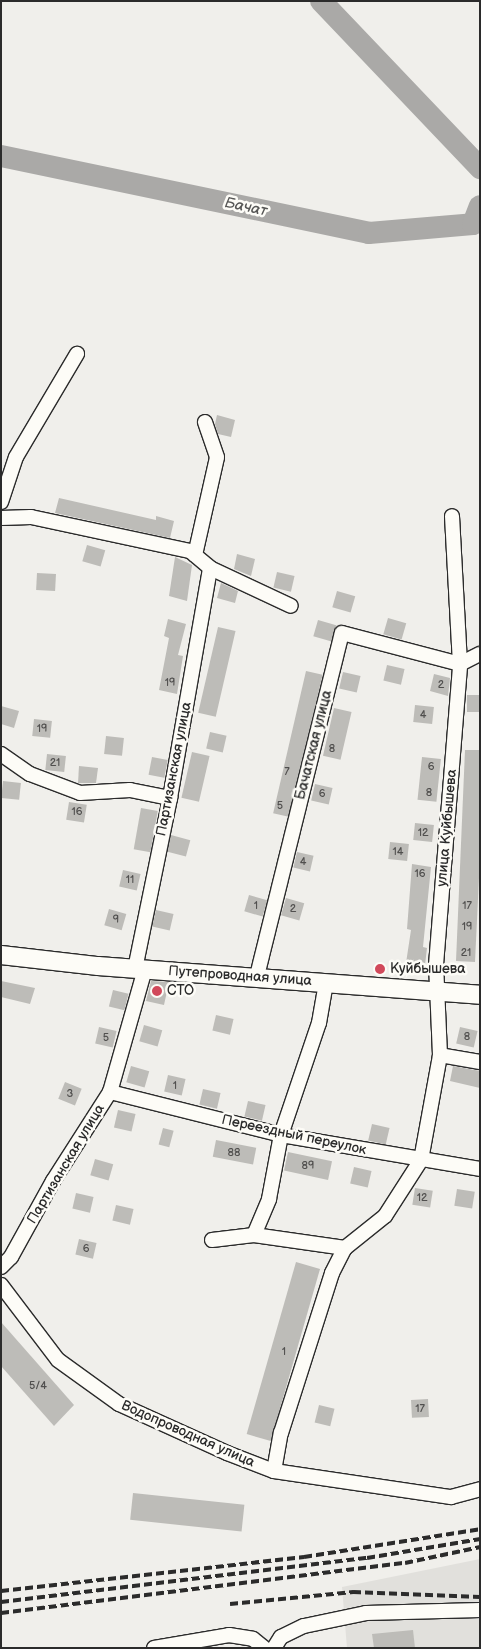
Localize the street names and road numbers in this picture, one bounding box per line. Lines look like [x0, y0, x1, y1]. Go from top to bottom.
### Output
street label: Бачатская улица [292, 688, 336, 802]
street label: Партизанская улица [153, 701, 195, 837]
street label: улица Куйбышева [433, 769, 461, 887]
street label: Путепроводная улица [168, 963, 312, 989]
street label: Партизанская улица [24, 1101, 108, 1227]
street label: Переездный переулок [220, 1111, 368, 1159]
street label: Водопроводная улица [119, 1397, 257, 1471]

